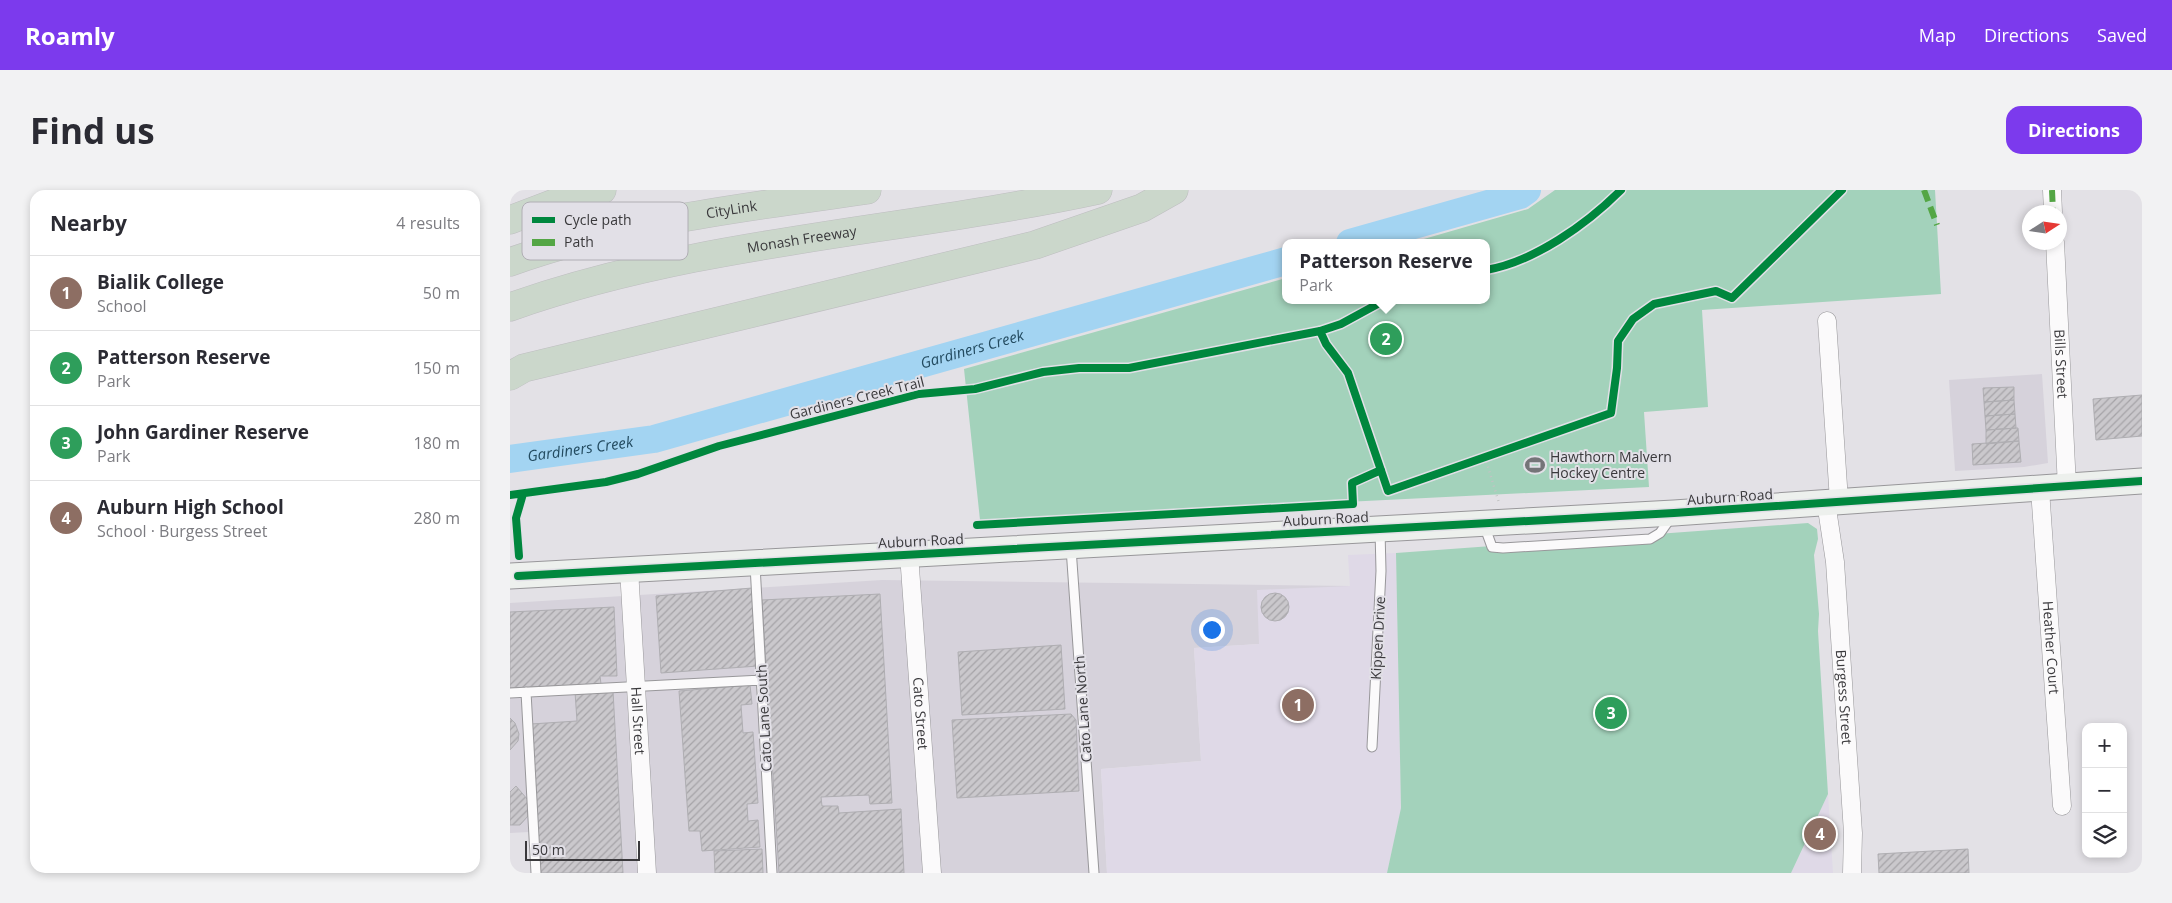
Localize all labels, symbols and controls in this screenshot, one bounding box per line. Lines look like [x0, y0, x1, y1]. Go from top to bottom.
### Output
text: Roamly [25, 19, 115, 52]
text: Map [1919, 23, 1956, 47]
text: Directions [1984, 23, 2069, 47]
text: Saved [2097, 23, 2147, 47]
button: Directions [2006, 106, 2142, 154]
text: Find us [30, 107, 155, 154]
street label: CityLink [705, 196, 759, 222]
legend [522, 202, 688, 260]
north arrow [2022, 205, 2067, 250]
text: Nearby [50, 209, 127, 237]
text: Cycle path [564, 210, 632, 229]
text: 4 results [396, 212, 460, 234]
street label: Monash Freeway [746, 221, 859, 257]
text: Path [564, 232, 594, 251]
popup [1282, 239, 1490, 304]
text: Patterson Reserve [1299, 248, 1473, 274]
text: Bialik College [97, 269, 224, 295]
text: Park [1299, 274, 1333, 296]
text: 1 [61, 282, 71, 304]
text: 50 m [423, 282, 460, 304]
text: School [97, 295, 147, 317]
pin: 2 [1370, 320, 1402, 358]
water label: Gardiners Creek [918, 324, 1027, 372]
street label: Bills Street [2050, 329, 2073, 399]
text: Patterson Reserve [97, 344, 271, 370]
text: 2 [61, 357, 71, 379]
text: 150 m [414, 357, 460, 379]
text: Park [97, 370, 130, 392]
street label: Gardiners Creek Trail [788, 372, 926, 423]
text: John Gardiner Reserve [97, 419, 309, 445]
water label: Gardiners Creek [526, 431, 635, 465]
text: 3 [61, 432, 71, 454]
text: 180 m [414, 432, 460, 454]
text: Park [97, 445, 130, 467]
place label: Hawthorn Malvern Hockey Centre [1550, 447, 1672, 482]
sports icon: Hawthorn Malvern Hockey Centre [1524, 454, 1546, 476]
street label: Auburn Road [1686, 484, 1773, 509]
text: Auburn High School [97, 494, 284, 520]
text: 4 [61, 507, 71, 529]
text: 280 m [414, 507, 460, 529]
street label: Auburn Road [1283, 507, 1369, 530]
text: School · Burgess Street [97, 520, 268, 542]
street label: Auburn Road [878, 529, 964, 552]
street label: Kippen Drive [1366, 596, 1389, 680]
street label: Heather Court [2039, 600, 2064, 695]
your location [1199, 617, 1225, 643]
street label: Burgess Street [1832, 649, 1857, 745]
street label: Cato Lane North [1069, 655, 1096, 763]
street label: Cato Lane South [751, 664, 776, 772]
street label: Cato Street [909, 677, 933, 751]
street label: Hall Street [627, 686, 650, 755]
pin: 1 [1282, 686, 1314, 724]
pin: 3 [1595, 694, 1627, 732]
map controls [2082, 723, 2127, 858]
button: + [2082, 723, 2127, 768]
button: − [2082, 768, 2127, 813]
button: layers [2082, 813, 2127, 858]
pin: 4 [1804, 815, 1836, 853]
scale bar [525, 838, 640, 861]
text: 50 m [532, 840, 565, 859]

